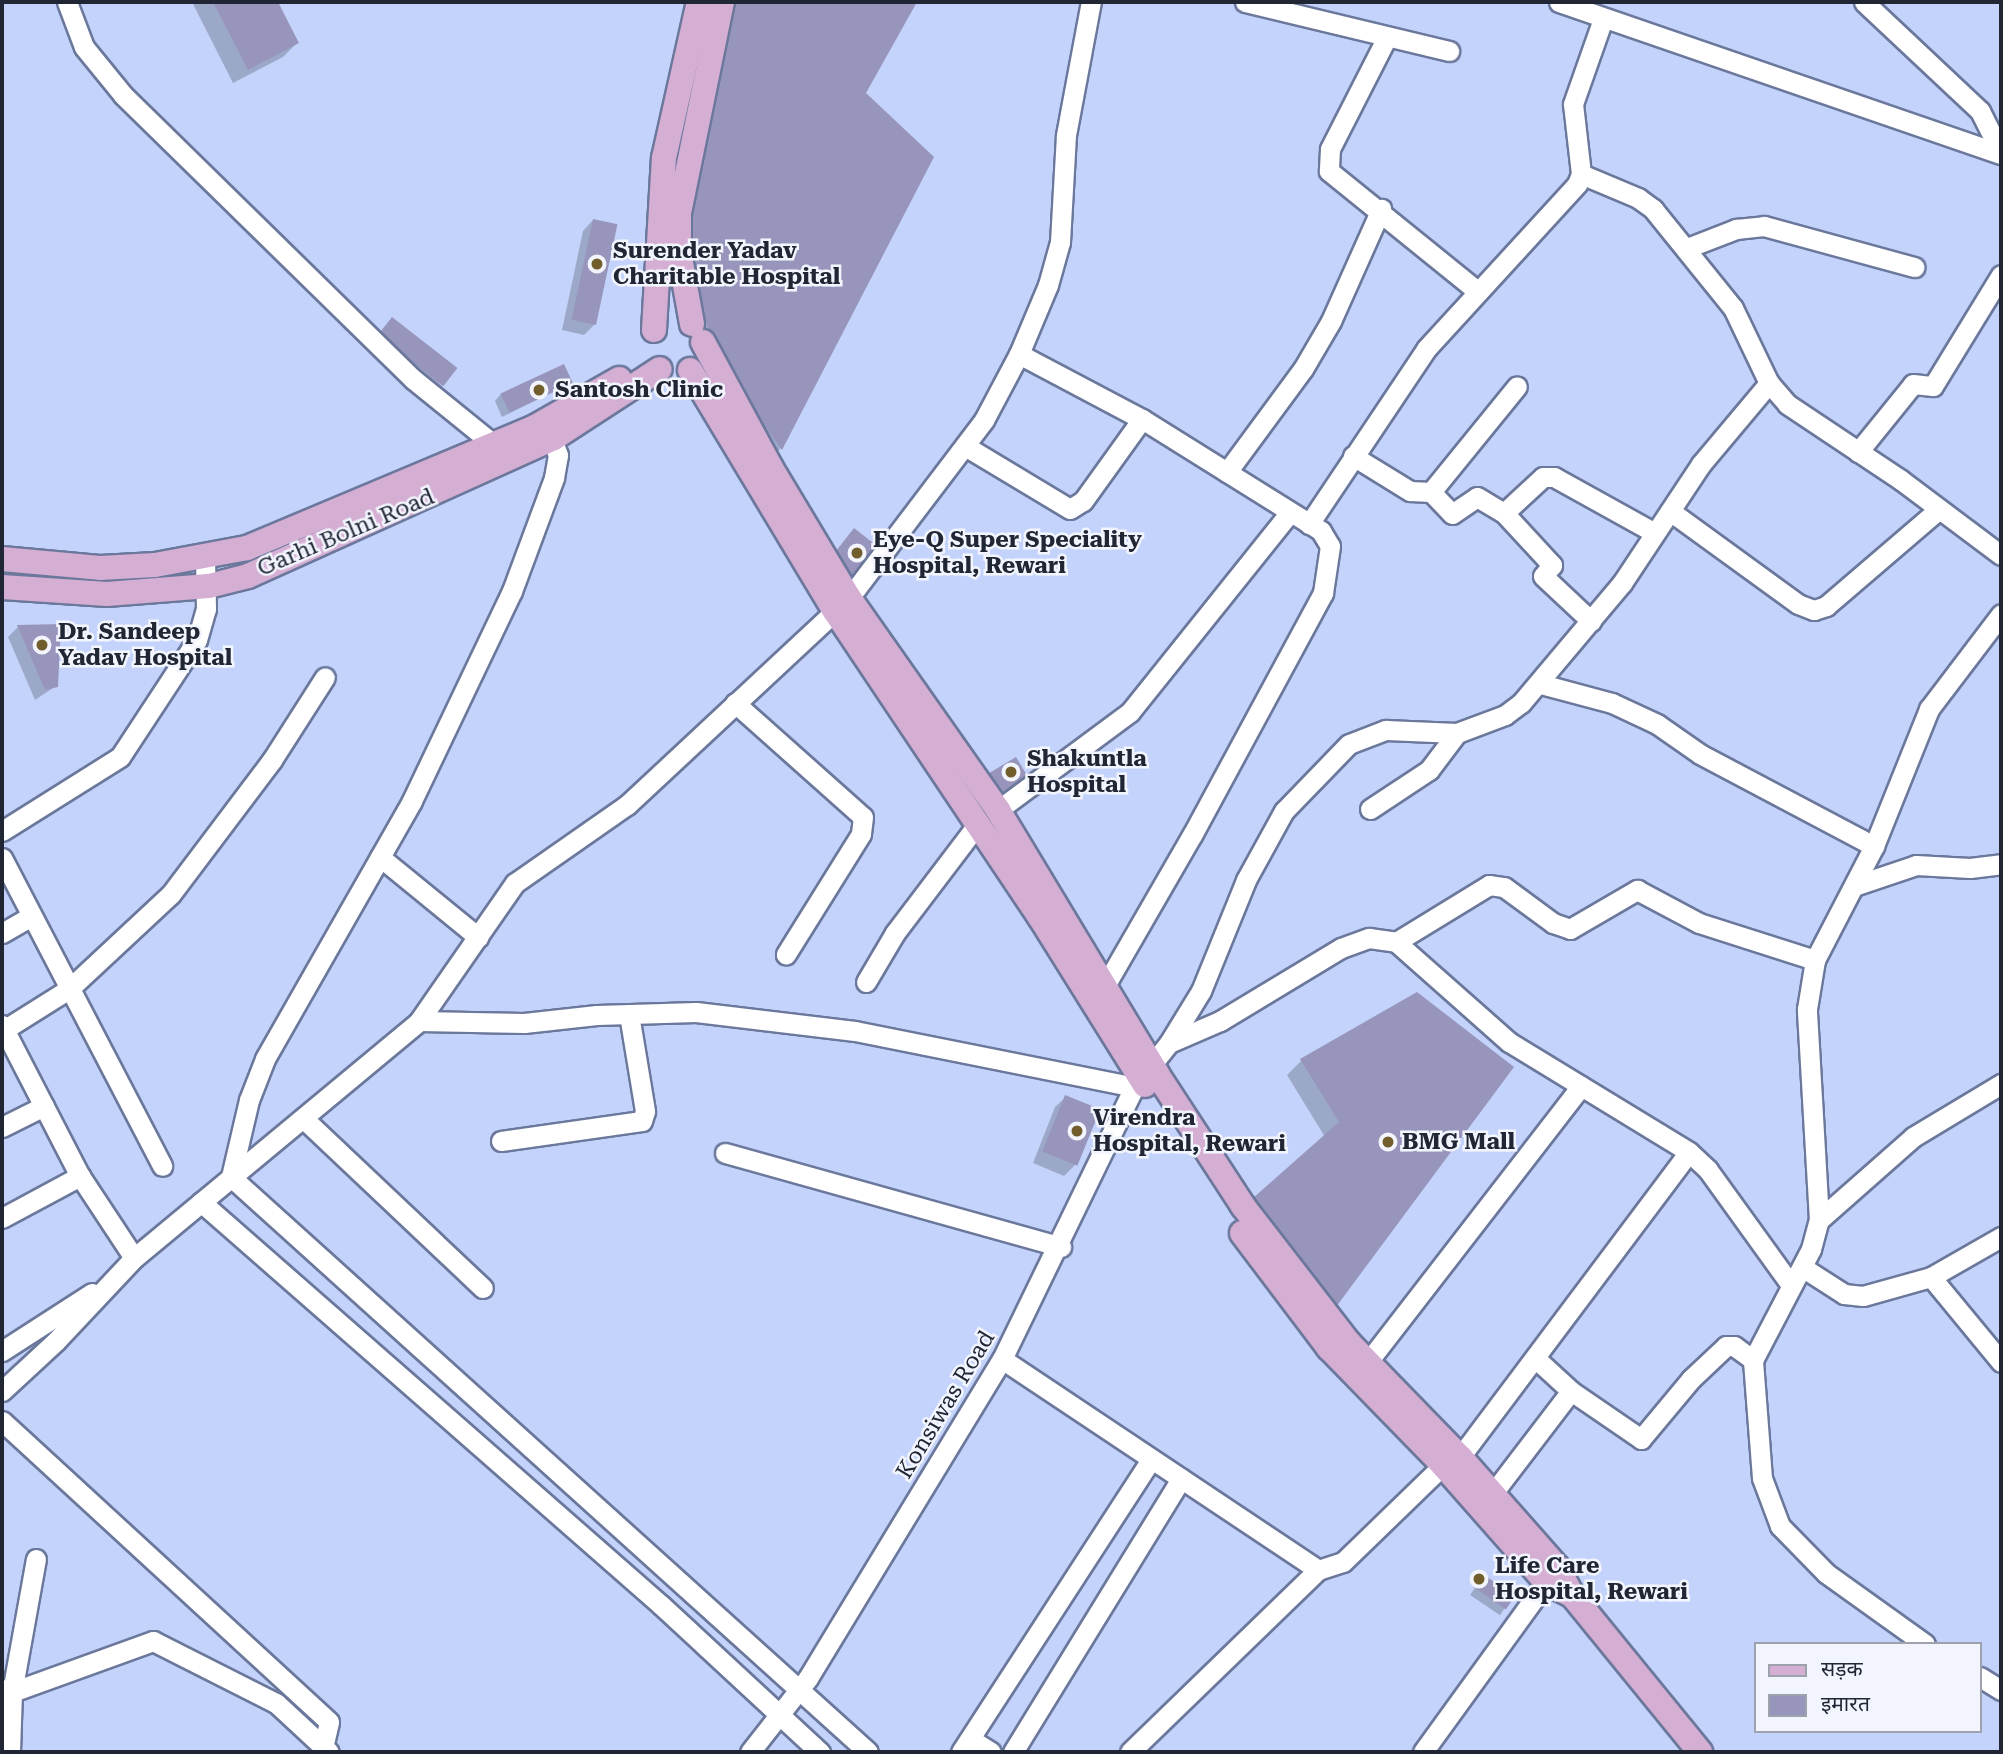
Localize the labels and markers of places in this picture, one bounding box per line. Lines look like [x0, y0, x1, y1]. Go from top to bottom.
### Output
place label: Surender Yadav Charitable Hospital [613, 237, 840, 291]
marker: Surender Yadav Charitable Hospital [587, 254, 607, 274]
place label: Santosh Clinic [555, 376, 723, 404]
marker: Santosh Clinic [529, 380, 549, 400]
place label: Eye-Q Super Speciality Hospital, Rewari [873, 526, 1142, 580]
marker: Eye-Q Super Speciality Hospital, Rewari [847, 543, 867, 563]
place label: Dr. Sandeep Yadav Hospital [58, 618, 232, 672]
marker: Dr. Sandeep Yadav Hospital [32, 635, 52, 655]
place label: Shakuntla Hospital [1027, 745, 1147, 799]
marker: Shakuntla Hospital [1001, 762, 1021, 782]
place label: Virendra Hospital, Rewari [1093, 1104, 1286, 1158]
marker: Virendra Hospital, Rewari [1067, 1121, 1087, 1141]
place label: BMG Mall [1402, 1128, 1515, 1156]
marker: BMG Mall [1380, 1134, 1396, 1150]
place label: Life Care Hospital, Rewari [1495, 1552, 1688, 1606]
marker: Life Care Hospital, Rewari [1469, 1569, 1489, 1589]

